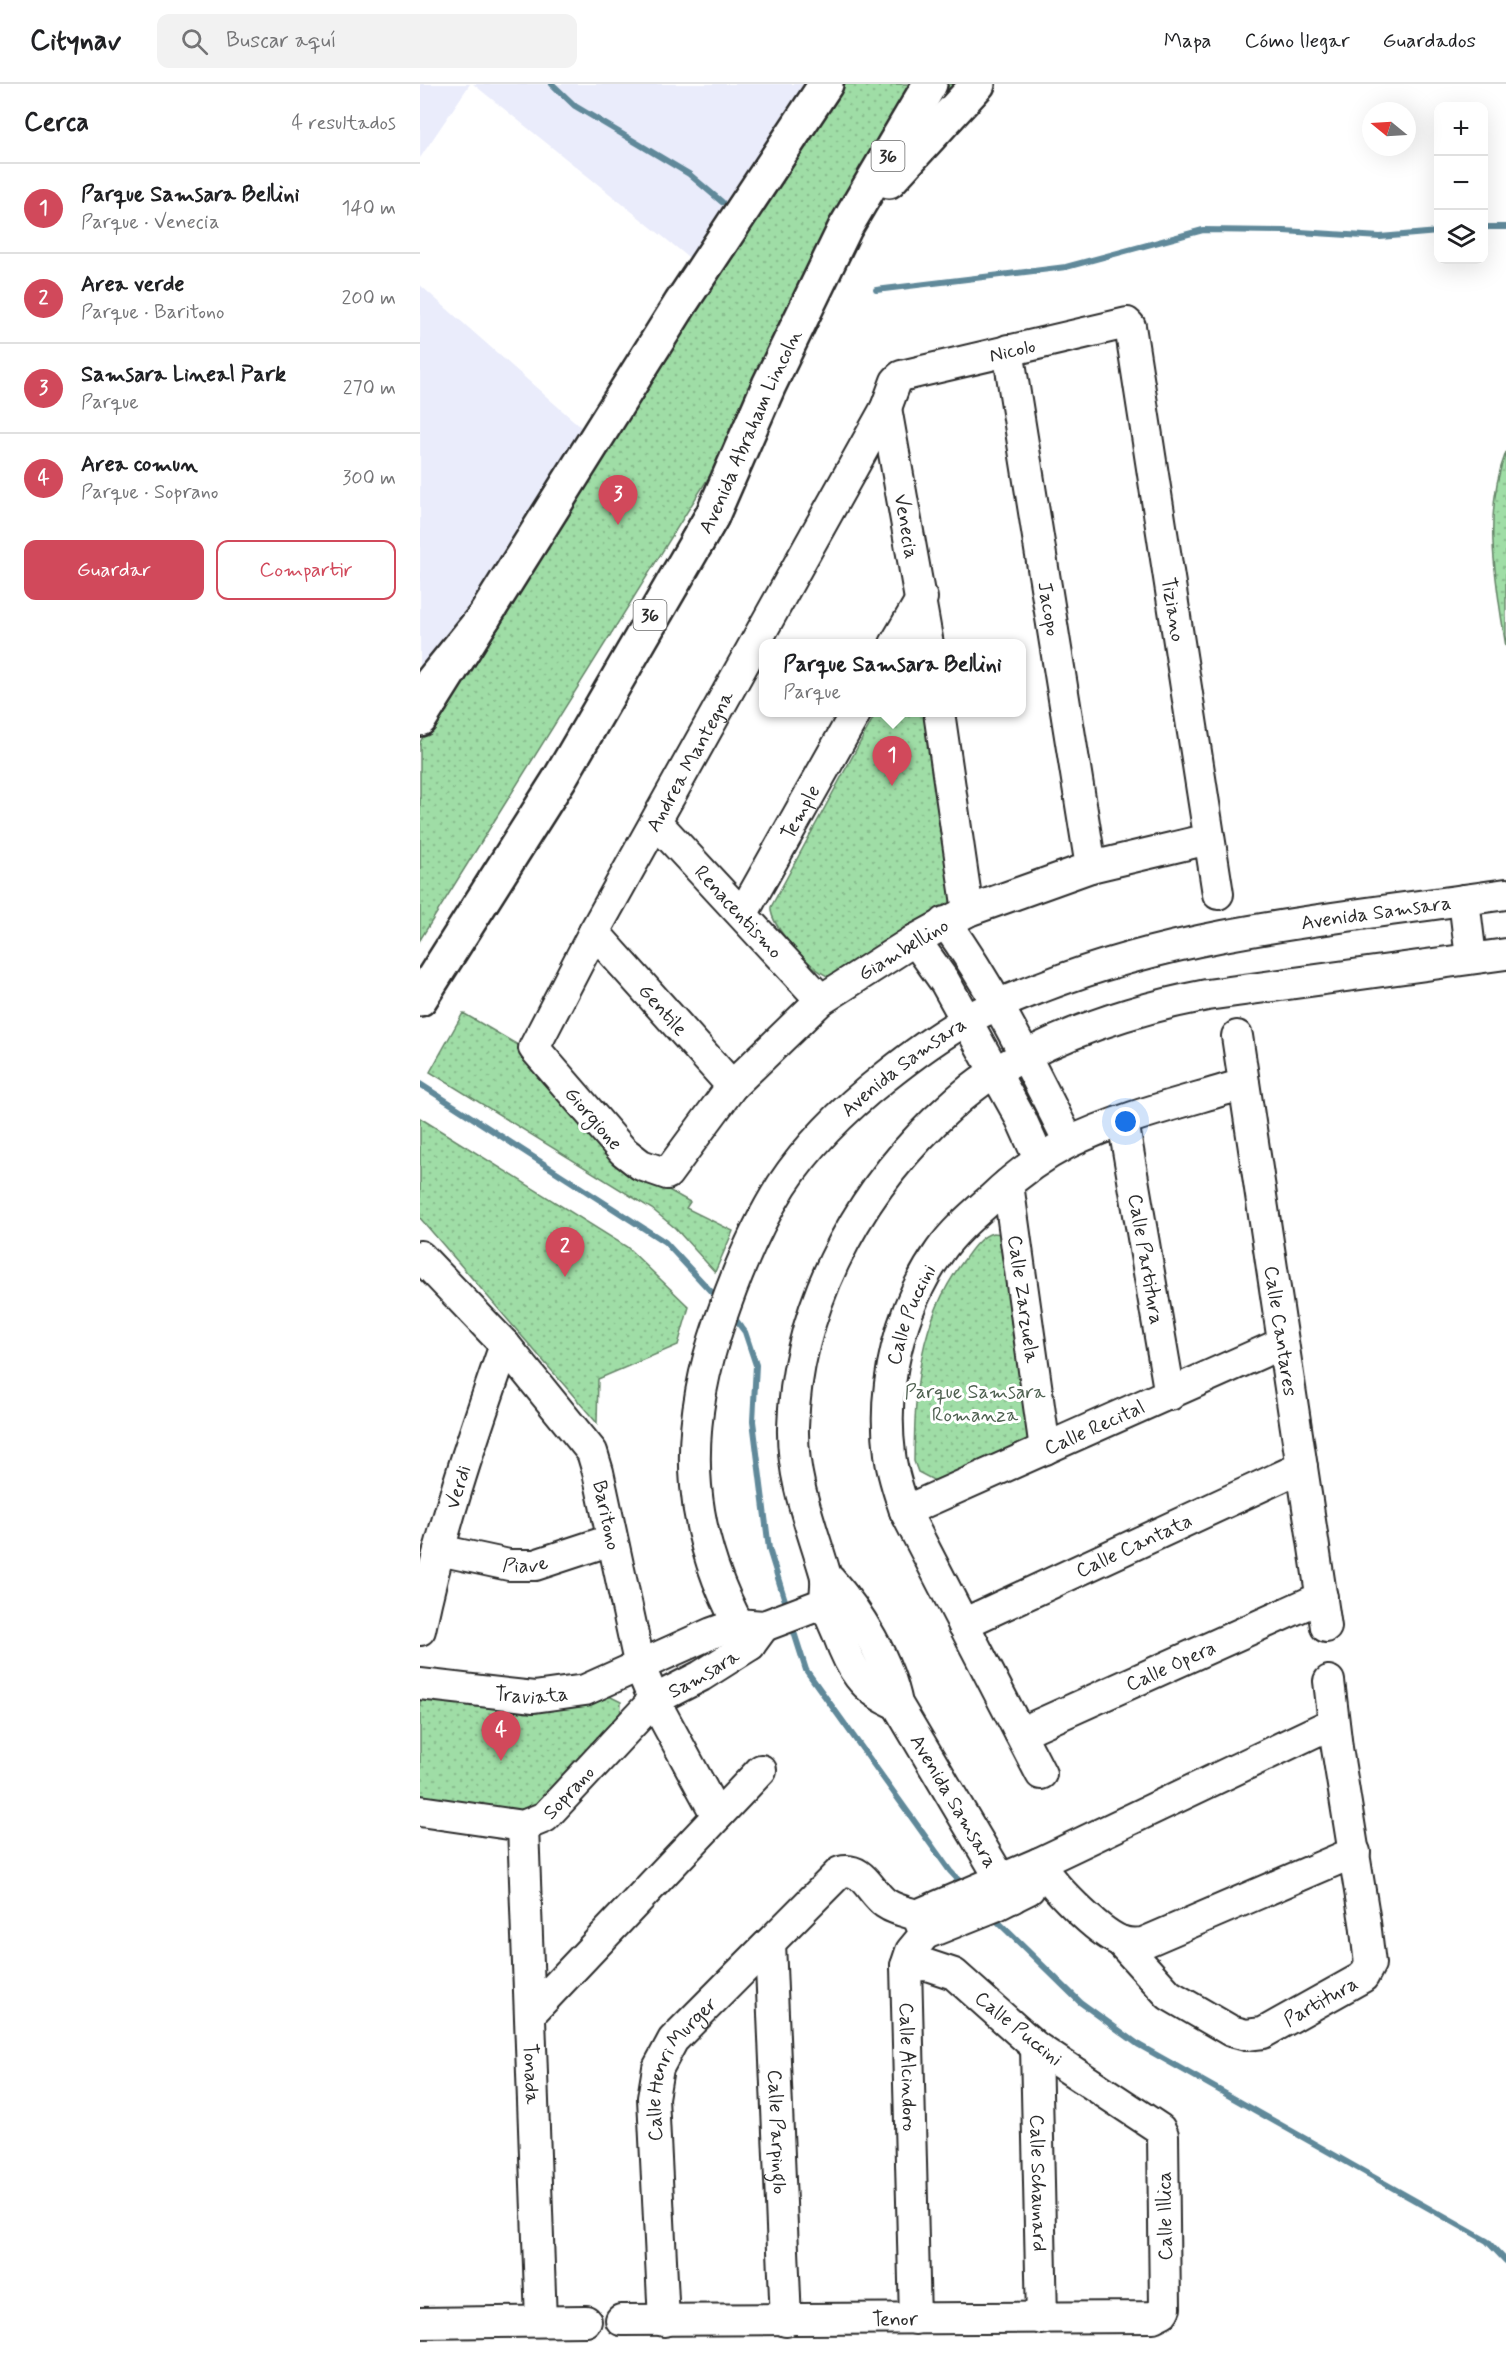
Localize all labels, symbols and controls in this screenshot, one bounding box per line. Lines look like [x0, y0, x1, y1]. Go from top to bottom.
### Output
search box [157, 14, 577, 68]
text: Citynav [30, 23, 121, 60]
icon: search [178, 25, 211, 58]
text: Buscar aquí [226, 27, 337, 55]
text: Mapa [1164, 27, 1212, 55]
text: Cómo llegar [1245, 27, 1350, 55]
text: Guardados [1383, 27, 1476, 55]
north arrow [1362, 102, 1416, 156]
map controls [1434, 102, 1488, 264]
button: + [1434, 102, 1488, 156]
text: Cerca [24, 106, 89, 140]
text: 4 resultados [292, 110, 396, 137]
road number: 36 [872, 141, 904, 171]
button: − [1434, 156, 1488, 210]
text: Parque Samsara Bellini [81, 181, 300, 209]
text: 1 [39, 195, 48, 222]
text: 140 m [342, 195, 396, 222]
text: Parque · Venecia [81, 209, 219, 236]
button: layers [1434, 210, 1488, 264]
text: Area verde [81, 271, 184, 299]
text: 2 [39, 285, 48, 312]
text: 200 m [341, 285, 396, 312]
text: Parque · Baritono [81, 299, 225, 326]
street label: Avenida Abraham Lincoln [693, 325, 809, 539]
street label: Nicolo [987, 333, 1038, 370]
text: Samsara Lineal Park [81, 361, 286, 389]
text: 3 [39, 375, 48, 402]
text: 270 m [343, 375, 396, 402]
text: Parque [81, 389, 139, 416]
text: Area comun [81, 451, 198, 479]
text: 4 [38, 465, 49, 492]
text: 300 m [342, 465, 396, 492]
pin: 3 [598, 476, 638, 525]
text: Parque · Soprano [81, 479, 219, 506]
street label: Venecia [887, 492, 925, 561]
button: Guardar [24, 540, 204, 600]
button: Compartir [216, 540, 396, 600]
street label: Tiziano [1154, 576, 1191, 644]
street label: Jacopo [1030, 580, 1066, 638]
road number: 36 [634, 600, 666, 630]
popup [759, 639, 1026, 717]
text: Parque Samsara Bellini [783, 651, 1002, 679]
text: Parque [783, 679, 841, 706]
street label: Andrea Mantegna [641, 685, 741, 837]
pin: 1 [872, 736, 912, 786]
street label: Temple [775, 780, 827, 845]
street label: Renacentismo [688, 860, 788, 965]
street label: Avenida Samsara [1299, 890, 1453, 937]
street label: Giambellino [853, 913, 954, 988]
street label: Gentile [632, 978, 693, 1043]
street label: Avenida Samsara [836, 1011, 972, 1124]
street label: Giorgione [557, 1081, 628, 1157]
your location [1111, 1107, 1140, 1136]
street label: Calle Partitura [1121, 1192, 1170, 1327]
pin: 2 [546, 1228, 584, 1277]
street label: Calle Zarzuela [1000, 1233, 1045, 1366]
street label: Calle Puccini [881, 1260, 943, 1368]
street label: Calle Cantares [1257, 1264, 1303, 1398]
park label: Parque Samsara Romanza [905, 1379, 1046, 1429]
street label: Calle Recital [1040, 1394, 1149, 1462]
street label: Verdi [440, 1462, 478, 1513]
street label: Baritono [585, 1478, 626, 1553]
street label: Calle Cantata [1072, 1508, 1197, 1585]
street label: Piave [500, 1550, 552, 1581]
street label: Calle Opera [1122, 1635, 1220, 1699]
street label: Samsara [664, 1643, 746, 1706]
street label: Traviata [493, 1680, 570, 1712]
pin: 4 [482, 1712, 520, 1761]
street label: Avenida Samsara [903, 1730, 1003, 1874]
street label: Soprano [537, 1760, 601, 1826]
street label: Partitura [1279, 1971, 1363, 2034]
street label: Calle Puccini [968, 1985, 1068, 2073]
street label: Calle Henri Murger [641, 1991, 724, 2142]
street label: Calle Alcindoro [892, 2002, 922, 2132]
street label: Tonada [516, 2043, 545, 2106]
street label: Calle Parpinglo [760, 2069, 793, 2195]
street label: Calle Schaunard [1022, 2114, 1053, 2252]
street label: Calle Illica [1151, 2171, 1180, 2261]
street label: Tenor [872, 2306, 919, 2334]

